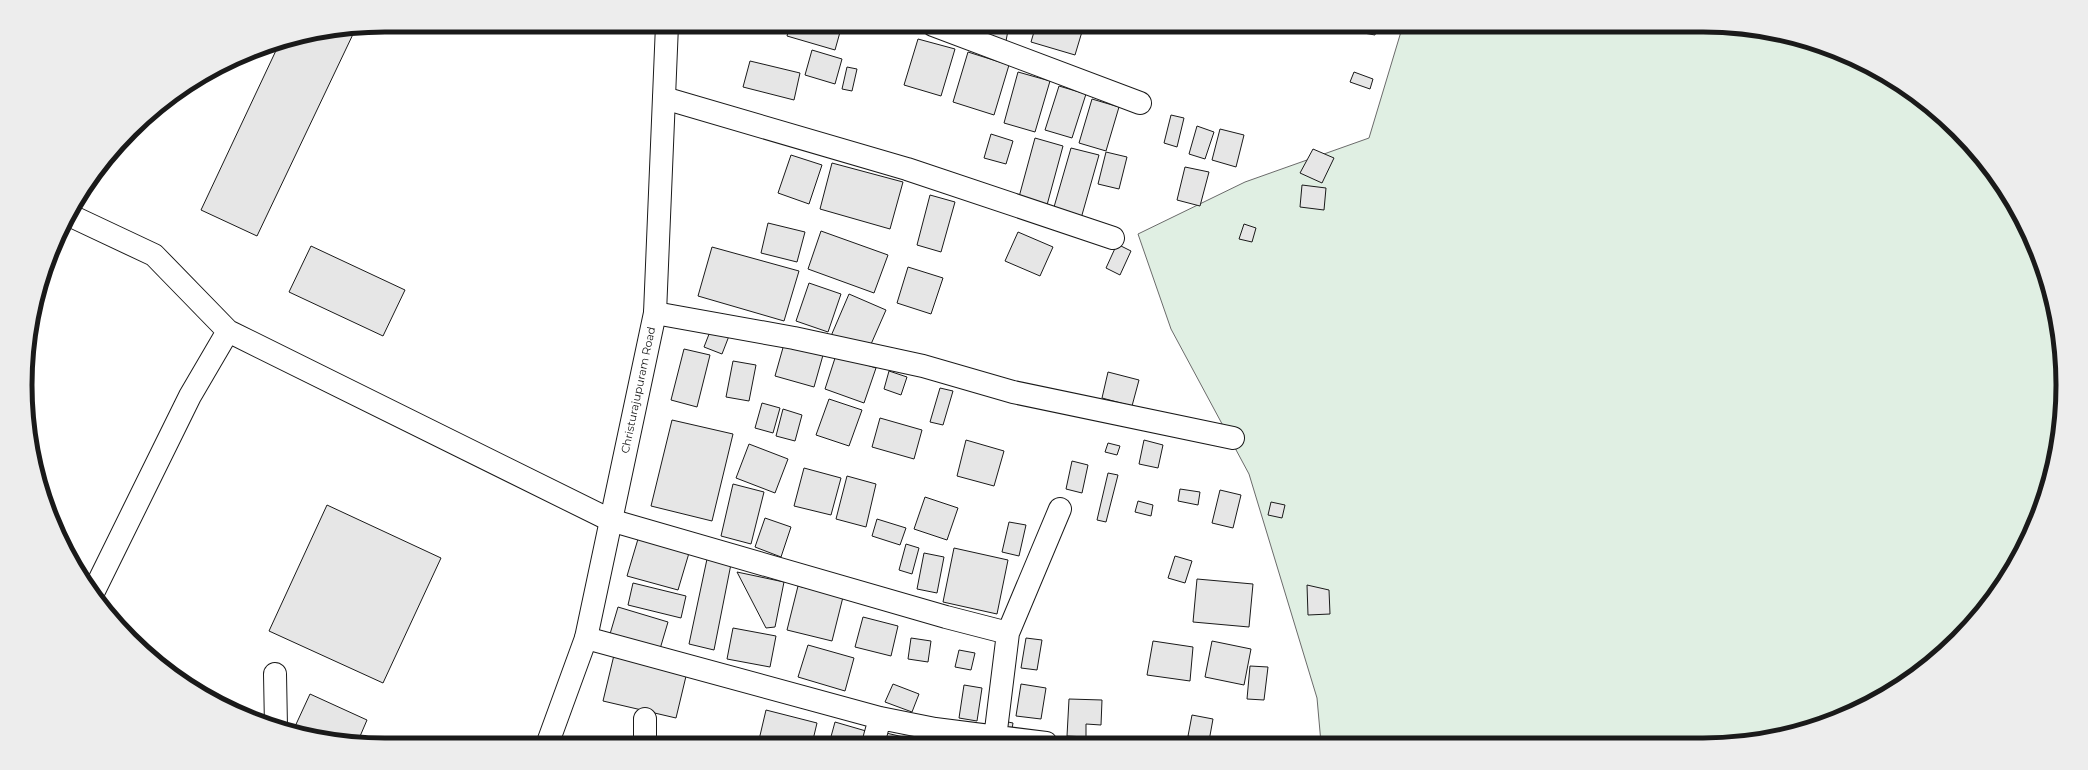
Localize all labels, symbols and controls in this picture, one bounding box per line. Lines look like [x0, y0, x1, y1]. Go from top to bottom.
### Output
street label: Christurajupuram Road [618, 325, 658, 455]

